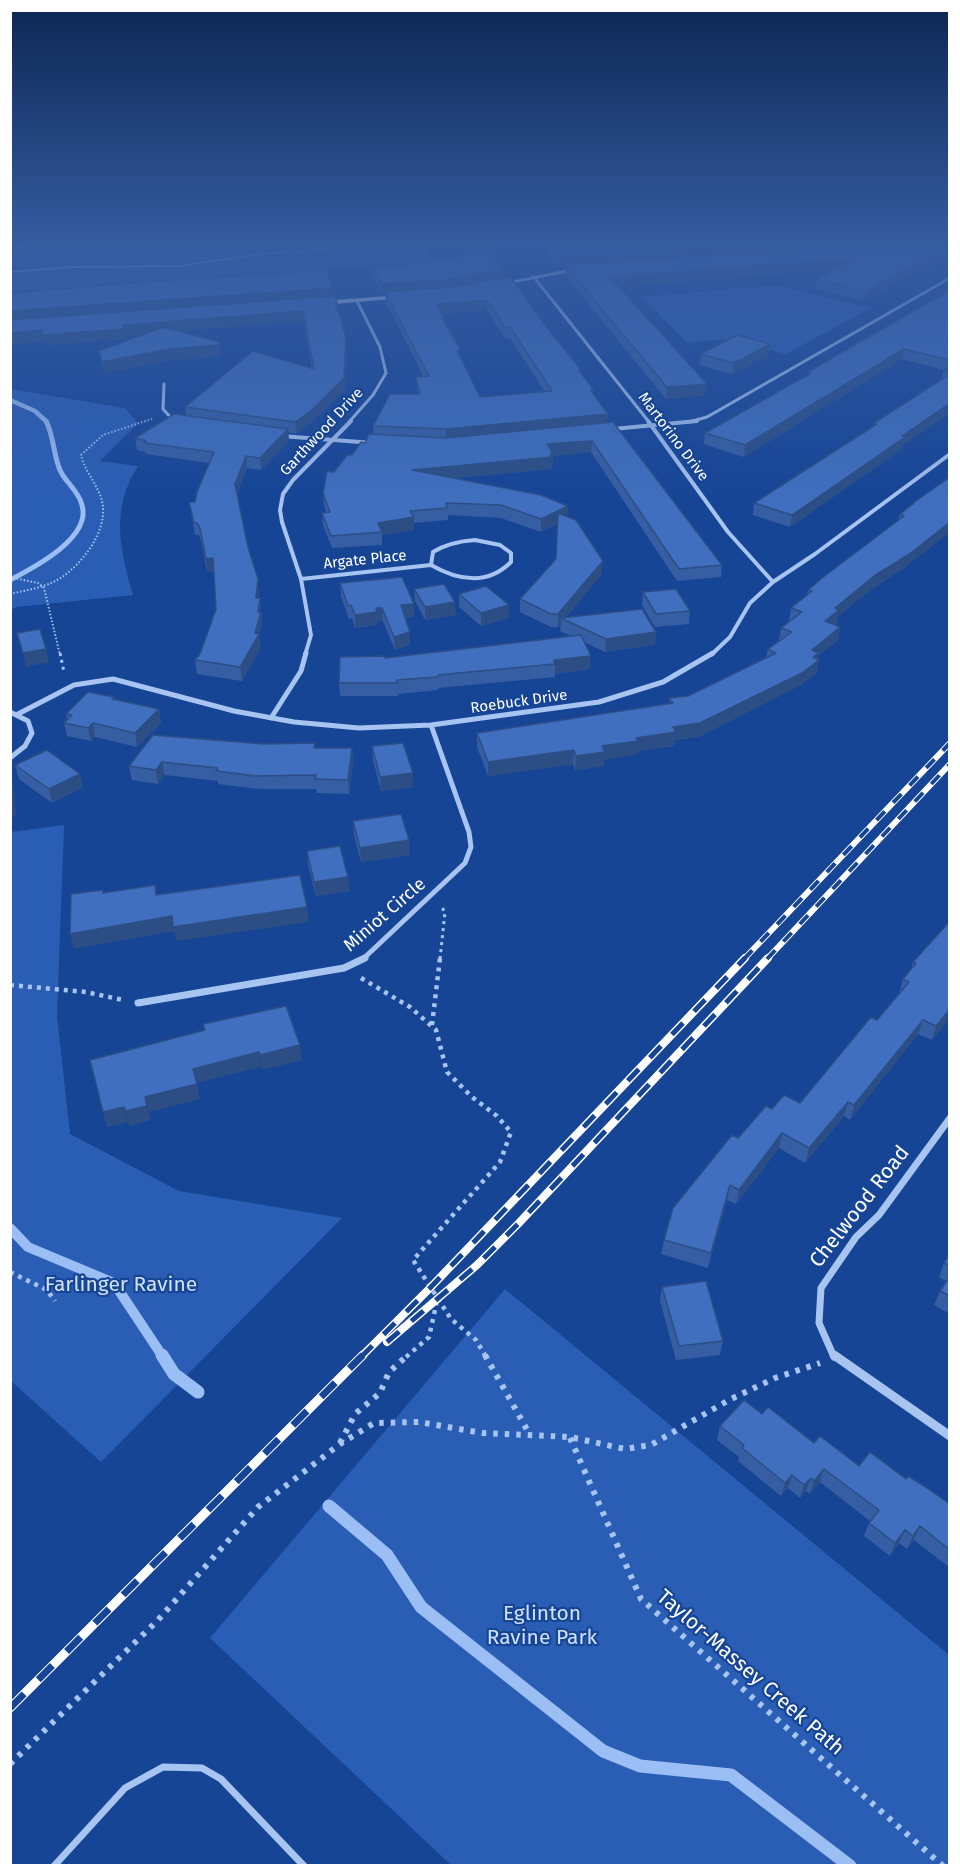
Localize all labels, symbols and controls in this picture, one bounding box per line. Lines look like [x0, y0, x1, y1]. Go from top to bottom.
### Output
street label: Garthwood Drive [277, 384, 367, 480]
street label: Martorino Drive [634, 389, 712, 485]
street label: Argate Place [323, 547, 407, 573]
street label: Roebuck Drive [470, 686, 568, 718]
street label: Miniot Circle [340, 874, 430, 956]
street label: Chelwood Road [805, 1141, 915, 1273]
park label: Farlinger Ravine [45, 1272, 197, 1298]
street label: Taylor-Massey Creek Path [651, 1585, 849, 1761]
park label: Eglinton Ravine Park [487, 1601, 597, 1651]

